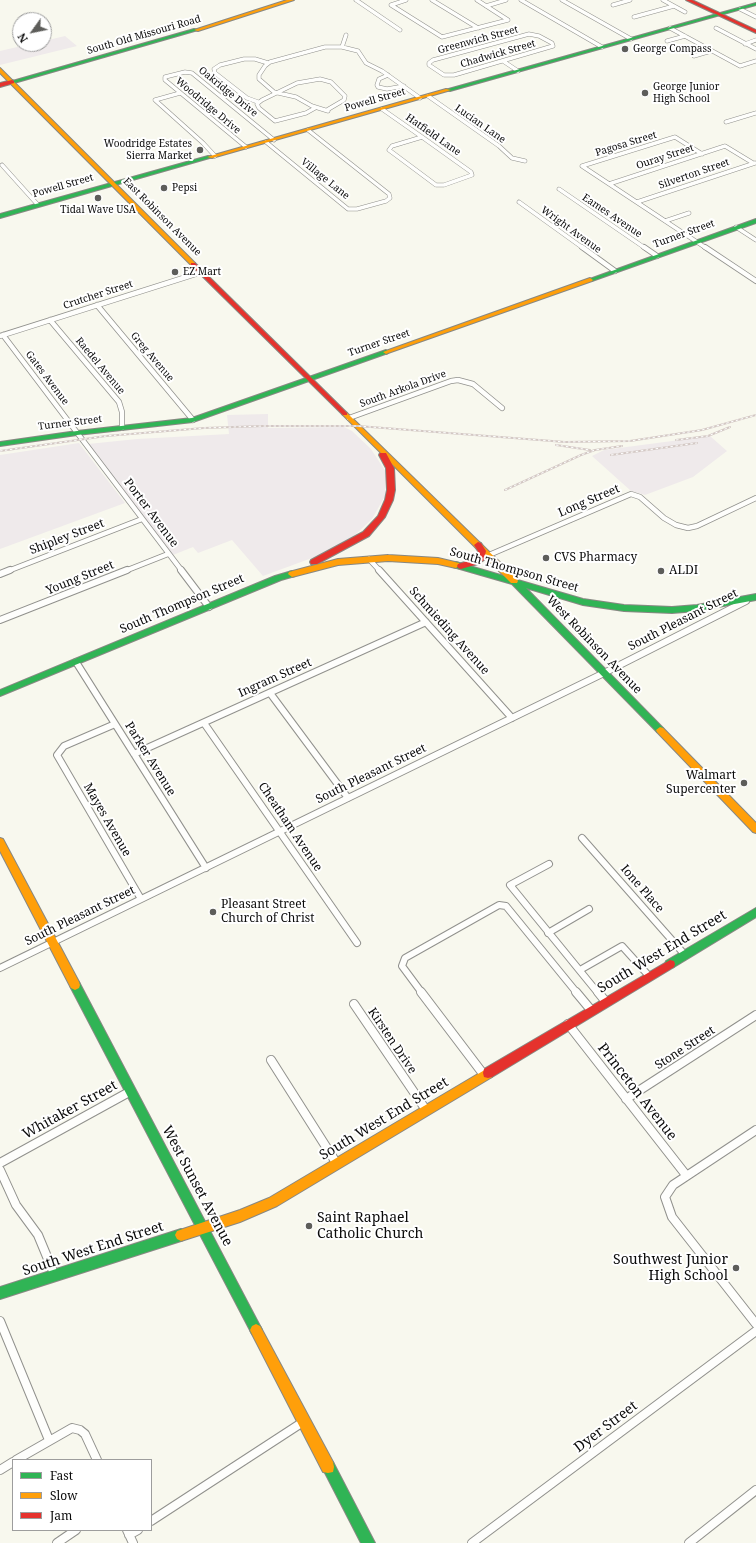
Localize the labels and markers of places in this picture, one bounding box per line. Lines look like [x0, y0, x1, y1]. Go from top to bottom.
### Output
place label: George Compass [633, 43, 711, 55]
marker: George Compass [620, 44, 630, 54]
place label: George Junior High School [653, 81, 719, 104]
marker: George Junior High School [640, 88, 650, 98]
place label: Woodridge Estates Sierra Market [104, 138, 192, 162]
marker: Woodridge Estates Sierra Market [195, 145, 205, 155]
place label: Pepsi [172, 182, 197, 194]
marker: Pepsi [159, 183, 169, 193]
marker: Tidal Wave USA [93, 193, 103, 203]
place label: Tidal Wave USA [60, 204, 136, 216]
place label: EZ Mart [183, 266, 221, 278]
marker: EZ Mart [170, 267, 180, 277]
place label: CVS Pharmacy [554, 551, 637, 565]
marker: CVS Pharmacy [541, 553, 551, 563]
place label: ALDI [669, 564, 698, 578]
marker: ALDI [656, 566, 666, 576]
place label: Walmart Supercenter [666, 769, 736, 797]
marker: Walmart Supercenter [739, 778, 749, 788]
place label: Pleasant Street Church of Christ [221, 898, 314, 926]
marker: Pleasant Street Church of Christ [208, 907, 218, 917]
place label: Saint Raphael Catholic Church [317, 1210, 423, 1242]
marker: Saint Raphael Catholic Church [304, 1221, 314, 1231]
place label: Southwest Junior High School [613, 1252, 728, 1284]
marker: Southwest Junior High School [731, 1263, 741, 1273]

